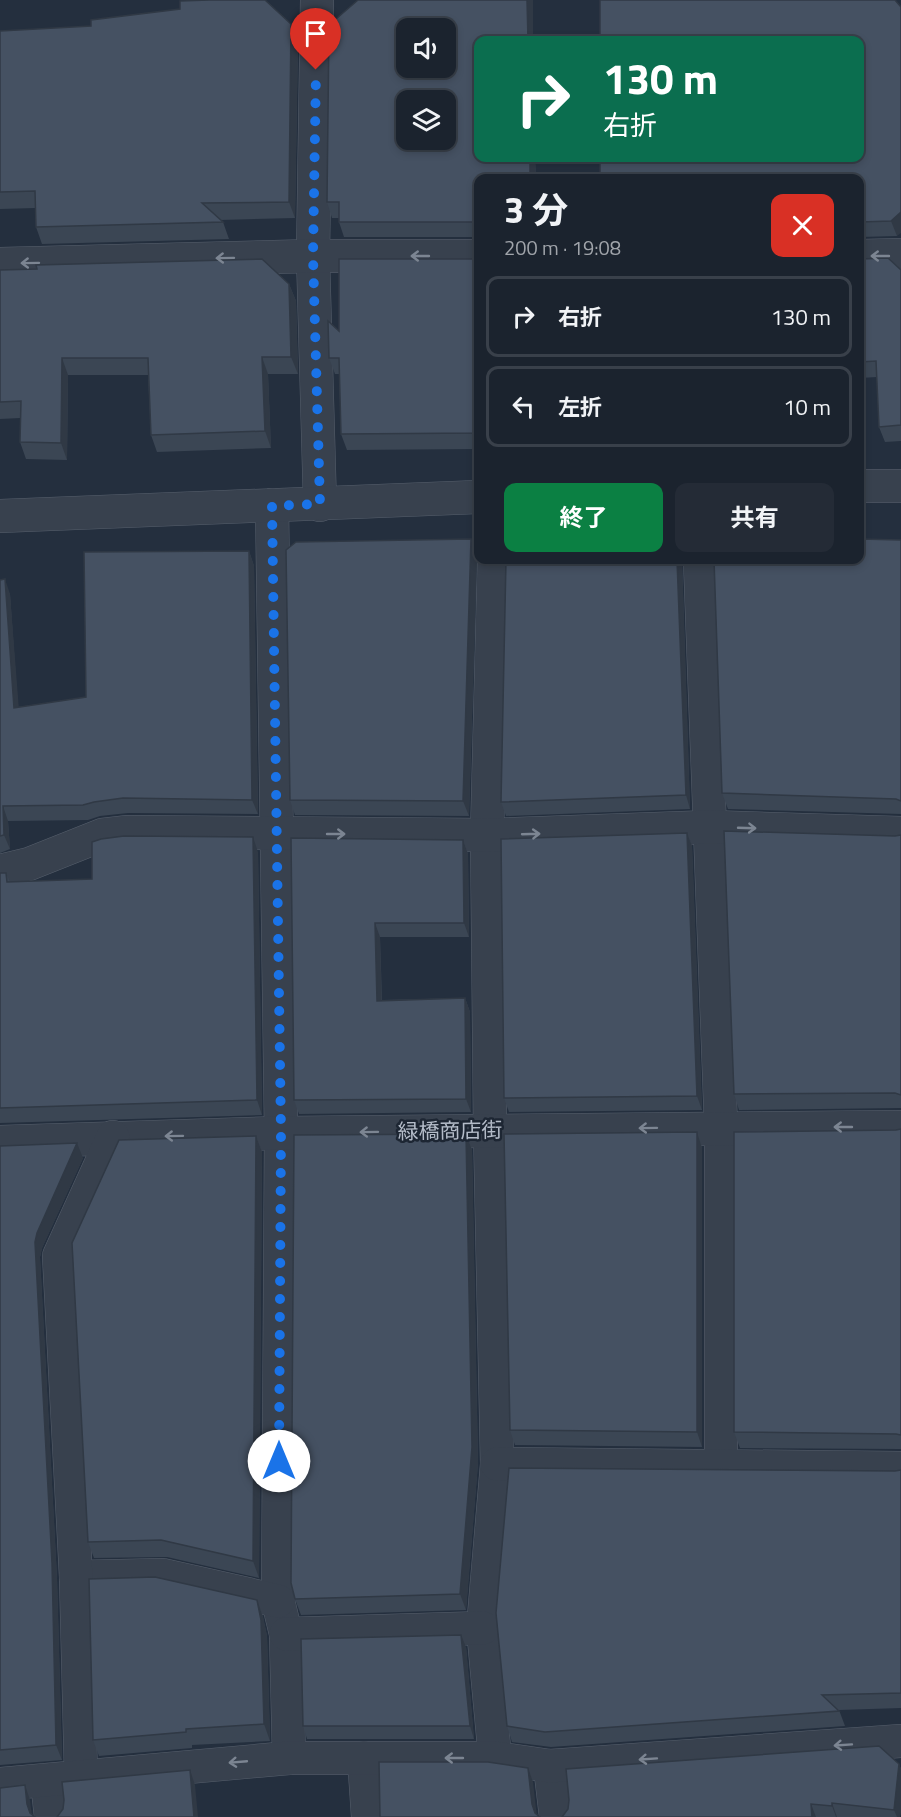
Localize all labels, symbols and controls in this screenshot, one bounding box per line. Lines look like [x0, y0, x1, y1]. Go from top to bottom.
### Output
pin [290, 8, 341, 70]
icon: arrive [299, 17, 332, 50]
map controls [396, 18, 456, 150]
button: sound [396, 18, 456, 78]
text: 130 m [603, 46, 718, 110]
icon: right [504, 60, 582, 138]
button: layers [396, 90, 456, 150]
text: 右折 [603, 104, 657, 145]
text: 3 分 [504, 182, 568, 237]
button: close [771, 194, 834, 257]
text: 200 m · 19:08 [504, 232, 621, 263]
one-way arrow [411, 250, 431, 262]
one-way arrow [871, 250, 891, 261]
one-way arrow [216, 253, 236, 264]
one-way arrow [21, 257, 41, 269]
icon: right [507, 300, 540, 333]
text: 右折 [558, 300, 602, 334]
text: 130 m [771, 300, 831, 334]
icon: left [507, 390, 540, 423]
text: 左折 [558, 390, 602, 424]
text: 10 m [783, 390, 831, 424]
button: 終了 [504, 483, 663, 552]
button: 共有 [675, 483, 834, 552]
one-way arrow [736, 823, 756, 834]
one-way arrow [325, 828, 345, 840]
one-way arrow [520, 828, 540, 839]
street label: 緑橋商店街 [397, 1113, 503, 1147]
one-way arrow [833, 1121, 853, 1133]
one-way arrow [638, 1122, 658, 1134]
one-way arrow [359, 1126, 379, 1138]
one-way arrow [164, 1130, 184, 1141]
position arrow [247, 1429, 311, 1493]
one-way arrow [833, 1740, 853, 1751]
one-way arrow [444, 1752, 464, 1764]
one-way arrow [639, 1754, 659, 1765]
one-way arrow [229, 1757, 249, 1768]

